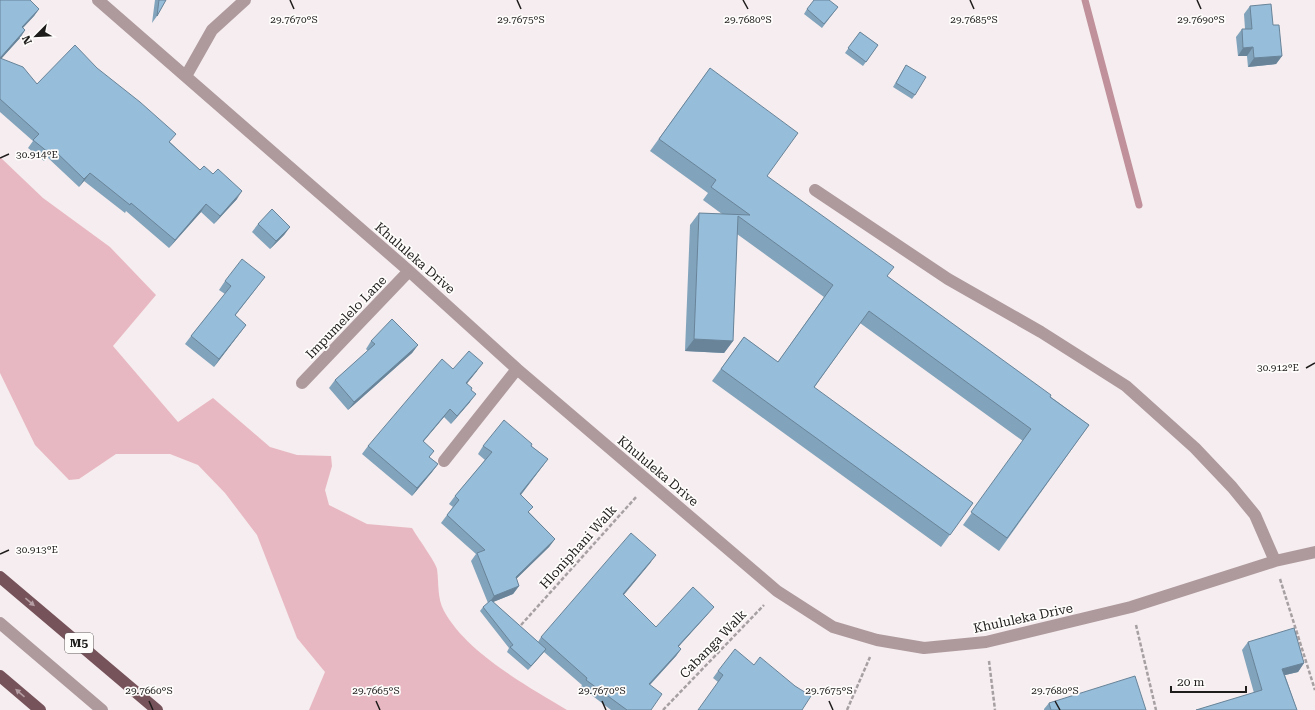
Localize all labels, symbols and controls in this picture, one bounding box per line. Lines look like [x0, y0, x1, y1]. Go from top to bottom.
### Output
text: 29.7670°S [270, 14, 318, 25]
text: 29.7675°S [497, 14, 545, 25]
text: 29.7680°S [724, 14, 772, 25]
text: 29.7685°S [950, 14, 998, 25]
text: 29.7690°S [1177, 14, 1225, 25]
north arrow [16, 16, 56, 56]
text: N [19, 33, 35, 46]
text: 30.914°E [16, 149, 58, 160]
street label: Khululeka Drive [372, 219, 458, 297]
street label: Impumelelo Lane [303, 272, 389, 362]
text: 30.912°E [1257, 362, 1299, 373]
street label: Khululeka Drive [614, 433, 702, 509]
street label: Hloniphani Walk [537, 502, 619, 592]
text: 30.913°E [16, 544, 58, 555]
one-way arrow [24, 597, 35, 606]
street label: Khululeka Drive [972, 600, 1074, 636]
street label: Cabanga Walk [677, 607, 749, 681]
road number: M5 [65, 633, 93, 653]
scale bar [1171, 668, 1246, 694]
text: 20 m [1177, 675, 1204, 689]
text: 29.7660°S [125, 685, 173, 696]
text: 29.7665°S [352, 685, 400, 696]
text: 29.7670°S [578, 685, 626, 696]
text: 29.7675°S [805, 685, 853, 696]
text: 29.7680°S [1031, 685, 1079, 696]
one-way arrow [15, 688, 25, 697]

